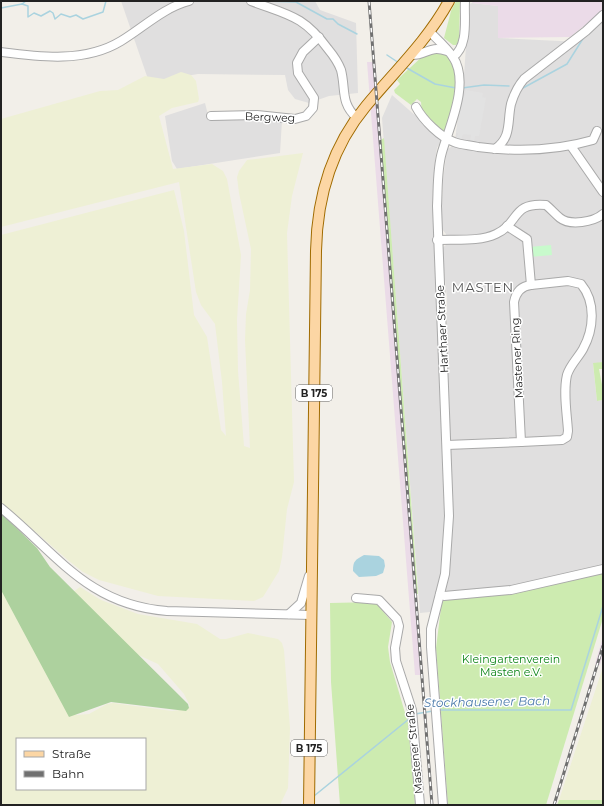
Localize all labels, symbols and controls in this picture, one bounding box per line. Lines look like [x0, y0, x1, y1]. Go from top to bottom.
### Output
street label: Bergweg [245, 109, 295, 125]
district label: MASTEN [452, 279, 514, 295]
street label: Harthaer Straße [433, 284, 451, 373]
street label: Mastener Ring [508, 317, 526, 399]
road number: B 175 [296, 385, 332, 401]
park label: Kleingartenverein Masten e.V. [462, 652, 560, 679]
water label: Stockhausener Bach [424, 693, 550, 710]
street label: Mastener Straße [402, 703, 426, 795]
legend [16, 738, 146, 790]
road number: B 175 [291, 740, 327, 756]
text: Straße [52, 746, 91, 761]
text: Bahn [52, 766, 84, 781]

